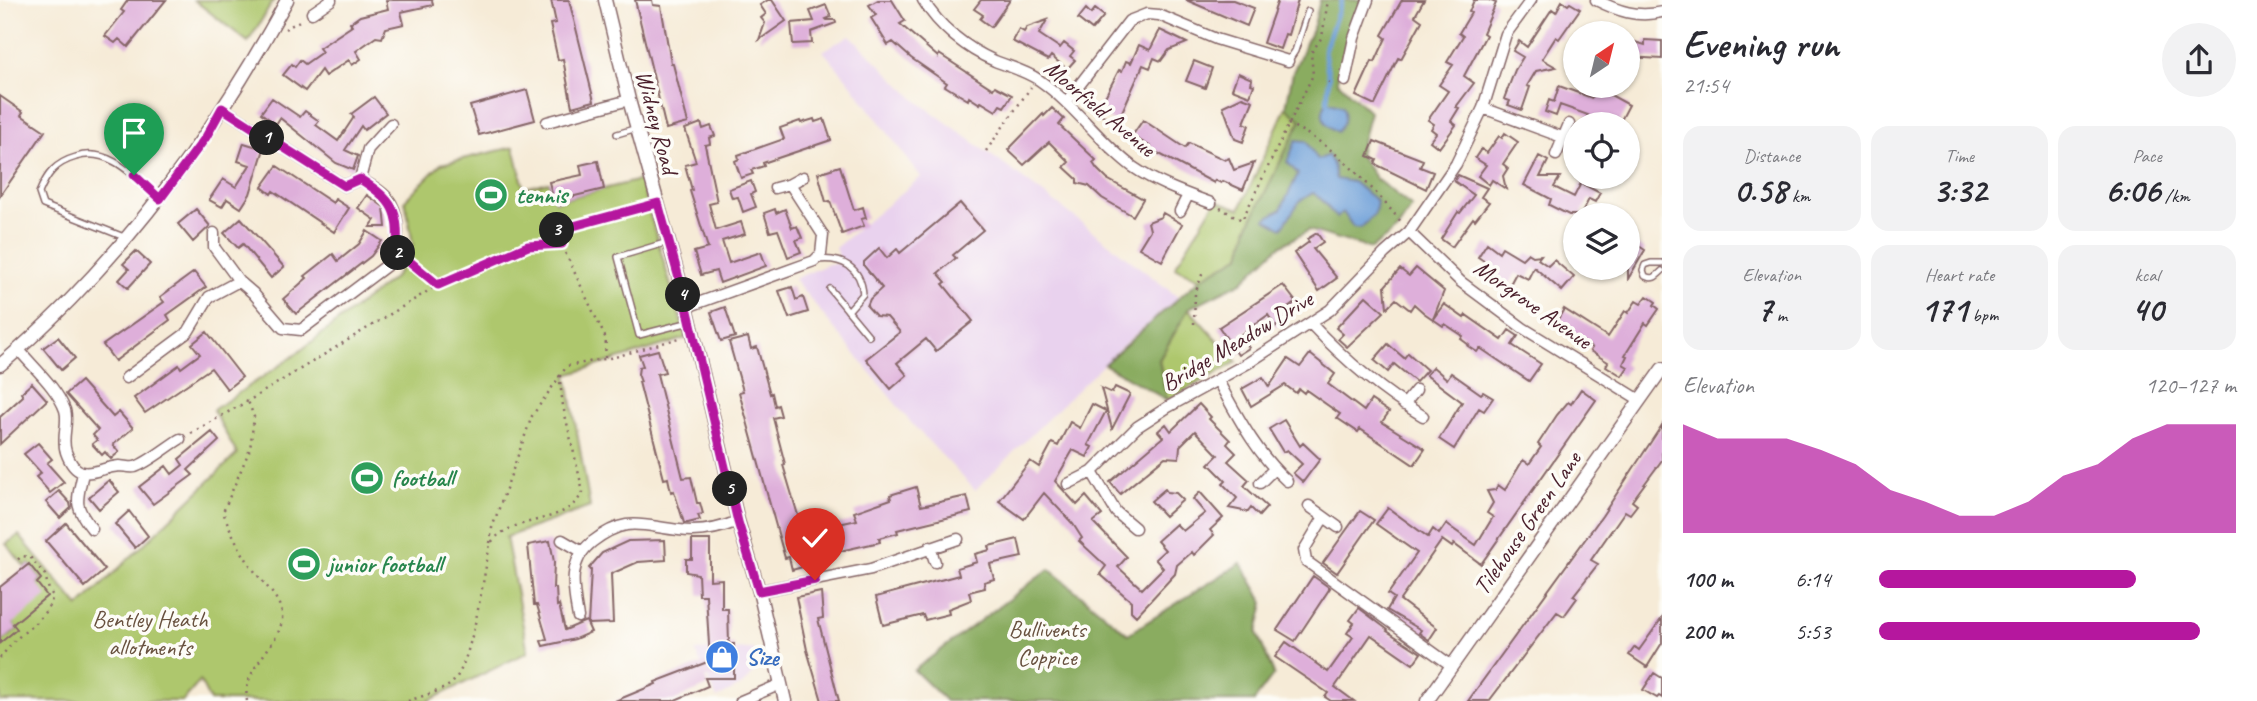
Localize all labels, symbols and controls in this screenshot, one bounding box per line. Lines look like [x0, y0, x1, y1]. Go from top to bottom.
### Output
north arrow [1563, 21, 1640, 98]
map controls [1563, 21, 1640, 280]
text: Evening run [1683, 21, 1839, 68]
button: share [2162, 23, 2236, 97]
street label: Moorfield Avenue [1038, 53, 1163, 165]
street label: Widney Road [629, 67, 686, 180]
text: 21:54 [1683, 71, 1729, 100]
pin [104, 103, 164, 175]
button: locate [1563, 112, 1640, 189]
icon: arrive [115, 114, 153, 152]
pin: 1 [250, 120, 284, 156]
text: 1 [262, 125, 271, 149]
text: Distance [1743, 144, 1800, 168]
text: Time [1945, 144, 1974, 168]
text: Pace [2133, 144, 2162, 168]
text: 0.58 [1733, 168, 1787, 213]
text: 3:32 [1932, 168, 1987, 213]
text: 6:06 [2105, 168, 2160, 213]
sports icon: tennis [472, 176, 510, 214]
place label: tennis [516, 180, 570, 210]
text: km [1787, 184, 1810, 208]
text: /km [2160, 184, 2190, 208]
button: layers [1563, 203, 1640, 280]
pin: 3 [540, 212, 574, 247]
text: 3 [552, 217, 561, 241]
pin: 2 [380, 236, 416, 270]
text: 2 [393, 240, 402, 264]
street label: Morgrove Avenue [1468, 252, 1599, 357]
text: Elevation [1743, 263, 1801, 287]
text: Heart rate [1925, 263, 1994, 287]
text: kcal [2135, 263, 2160, 287]
pin: 4 [666, 278, 700, 312]
text: 4 [678, 282, 687, 306]
street label: Bridge Meadow Drive [1156, 283, 1320, 398]
text: 7 [1756, 287, 1772, 332]
text: 171 [1921, 287, 1968, 332]
text: 40 [2131, 287, 2163, 332]
text: m [1772, 303, 1787, 327]
text: bpm [1968, 303, 1998, 327]
text: Elevation [1683, 371, 1754, 400]
text: 120–127 m [2145, 371, 2236, 400]
street label: Tilehouse Green Lane [1466, 444, 1589, 601]
sports icon: football [348, 459, 386, 497]
place label: football [392, 463, 459, 493]
pin: 5 [712, 472, 748, 506]
text: 5 [725, 476, 734, 500]
pin [785, 508, 845, 580]
icon: check [796, 519, 834, 557]
sports icon: junior football [285, 545, 323, 583]
place label: junior football [325, 549, 447, 579]
text: 100 m [1683, 565, 1733, 594]
text: 6:14 [1795, 565, 1831, 594]
park label: Bentley Heath allotments [92, 604, 209, 662]
park label: Bullivents Coppice [1009, 614, 1087, 672]
text: 200 m [1683, 617, 1733, 646]
text: 5:53 [1795, 617, 1831, 646]
shop icon: Size [703, 638, 741, 676]
place label: Size [746, 642, 781, 672]

